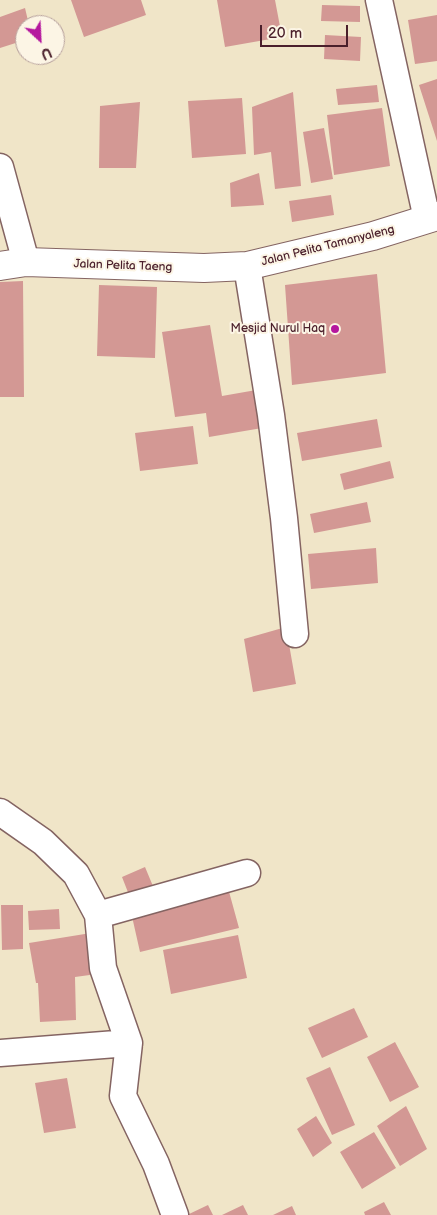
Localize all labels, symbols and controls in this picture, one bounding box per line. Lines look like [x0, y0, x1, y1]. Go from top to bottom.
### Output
north arrow [15, 15, 65, 65]
scale bar [262, 15, 350, 47]
text: 20 m [268, 24, 302, 43]
text: U [38, 43, 54, 63]
street label: Jalan Pelita Tamanyaleng [260, 222, 396, 270]
street label: Jalan Pelita Taeng [73, 257, 173, 275]
place label: Mesjid Nurul Haq [231, 322, 325, 336]
marker: Mesjid Nurul Haq [329, 323, 341, 335]

